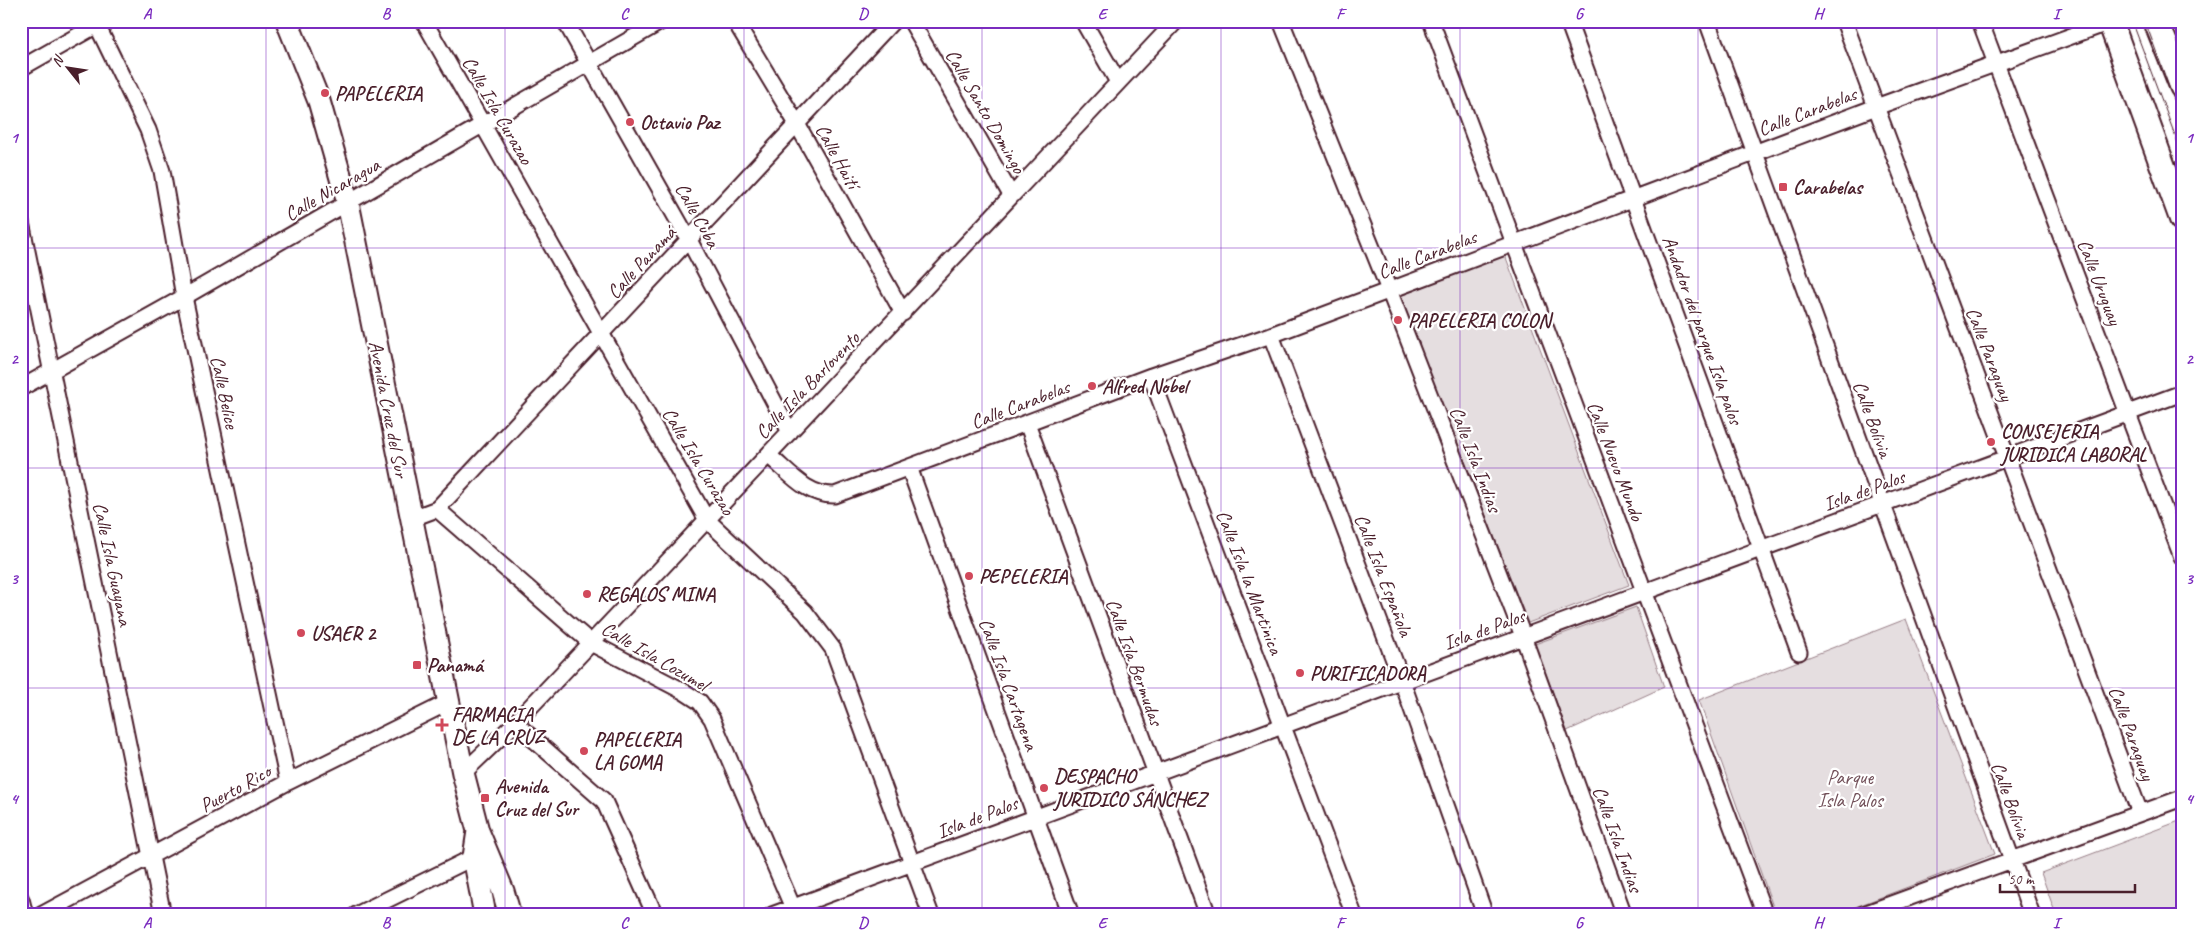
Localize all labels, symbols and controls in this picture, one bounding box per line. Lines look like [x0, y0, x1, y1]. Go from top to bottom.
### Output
text: A [143, 4, 153, 24]
text: B [382, 4, 392, 24]
text: C [620, 4, 630, 24]
text: D [858, 4, 869, 24]
text: E [1098, 4, 1109, 24]
text: F [1336, 4, 1347, 24]
text: G [1575, 4, 1585, 24]
text: H [1813, 4, 1825, 24]
text: I [2053, 4, 2063, 24]
north arrow [42, 42, 92, 92]
street label: Calle Santo Domingo [940, 45, 1032, 179]
text: N [48, 52, 68, 70]
street label: Calle Isla Curazao [457, 52, 539, 170]
street label: Calle Carabelas [1754, 80, 1862, 142]
place label: PAPELERIA [335, 81, 423, 106]
marker: PAPELERIA [319, 87, 331, 99]
place label: Octavio Paz [640, 110, 722, 135]
marker: Octavio Paz [624, 116, 636, 128]
street label: Calle Haití [810, 120, 867, 197]
text: 1 [10, 128, 19, 148]
text: 1 [2185, 128, 2194, 148]
street label: Calle Nicaragua [280, 151, 385, 227]
place label: Carabelas [1793, 175, 1864, 200]
street label: Calle Cuba [669, 178, 726, 253]
marker: Carabelas [1777, 181, 1789, 193]
street label: Calle Panamá [601, 219, 683, 304]
street label: Calle Carabelas [1374, 223, 1482, 285]
street label: Andador del parque Isla palos [1657, 232, 1749, 430]
street label: Calle Uruguay [2072, 236, 2128, 330]
street label: Calle Paraguay [1960, 304, 2019, 406]
place label: PAPELERIA COLON [1408, 308, 1554, 333]
marker: PAPELERIA COLON [1392, 314, 1404, 326]
street label: Calle Isla Barlovento [750, 326, 866, 444]
street label: Avenida Cruz del Sur [363, 339, 414, 481]
text: 2 [10, 349, 19, 369]
text: 2 [2185, 349, 2194, 369]
street label: Calle Belice [205, 353, 245, 432]
street label: Calle Carabelas [967, 373, 1075, 435]
place label: Alfred Nobel [1102, 374, 1191, 399]
street label: Calle Bolivia [1847, 378, 1898, 462]
marker: Alfred Nobel [1086, 380, 1098, 392]
street label: Calle Nuevo Mundo [1581, 398, 1650, 525]
street label: Calle Isla Curazao [657, 403, 741, 520]
street label: Calle Isla Indias [1444, 403, 1508, 517]
place label: CONSEJERIA JURIDICA LABORAL [1999, 419, 2147, 467]
marker: CONSEJERIA JURIDICA LABORAL [1985, 436, 1997, 448]
street label: Isla de Palos [1820, 463, 1910, 517]
street label: Calle Isla Guayana [87, 500, 138, 629]
street label: Calle Isla la Martinica [1211, 506, 1289, 660]
street label: Calle Isla Española [1349, 511, 1419, 642]
place label: PEPELERIA [979, 564, 1068, 589]
text: 3 [10, 569, 19, 589]
text: 3 [2185, 569, 2194, 589]
marker: PEPELERIA [963, 570, 975, 582]
place label: REGALOS MINA [597, 582, 716, 607]
marker: REGALOS MINA [581, 588, 593, 600]
street label: Calle Isla Bermudas [1100, 595, 1170, 731]
street label: Isla de Palos [1440, 602, 1530, 656]
street label: Calle Isla Cartagena [973, 615, 1044, 755]
street label: Calle Isla Cozumel [597, 616, 716, 699]
place label: USAER 2 [311, 621, 377, 646]
marker: USAER 2 [295, 627, 307, 639]
place label: Panamá [427, 653, 485, 678]
marker: Panamá [411, 659, 423, 671]
place label: PURIFICADORA [1310, 661, 1427, 686]
marker: PURIFICADORA [1294, 667, 1306, 679]
street label: Calle Paraguay [2103, 683, 2161, 785]
place label: FARMACIA DE LA CRUZ [452, 702, 547, 750]
marker: FARMACIA DE LA CRUZ [436, 719, 448, 731]
place label: PAPELERIA LA GOMA [594, 727, 682, 775]
marker: PAPELERIA LA GOMA [578, 745, 590, 757]
street label: Puerto Rico [195, 758, 277, 818]
street label: Calle Bolivia [1985, 759, 2036, 843]
place label: DESPACHO JURIDICO SÁNCHEZ [1052, 764, 1210, 812]
park label: Parque Isla Palos [1817, 765, 1885, 813]
place label: Avenida Cruz del Sur [495, 774, 581, 822]
marker: DESPACHO JURIDICO SÁNCHEZ [1038, 782, 1050, 794]
street label: Calle Isla Indias [1587, 783, 1649, 898]
text: 4 [10, 789, 19, 809]
text: 4 [2185, 789, 2194, 809]
street label: Isla de Palos [933, 790, 1023, 844]
marker: Avenida Cruz del Sur [479, 792, 491, 804]
scale bar [2000, 861, 2136, 893]
text: 50 m [2008, 870, 2035, 889]
text: A [143, 913, 153, 933]
text: B [382, 913, 392, 933]
text: C [620, 913, 630, 933]
text: D [858, 913, 869, 933]
text: E [1098, 913, 1109, 933]
text: F [1336, 913, 1347, 933]
text: G [1575, 913, 1585, 933]
text: H [1813, 913, 1825, 933]
text: I [2053, 913, 2063, 933]

